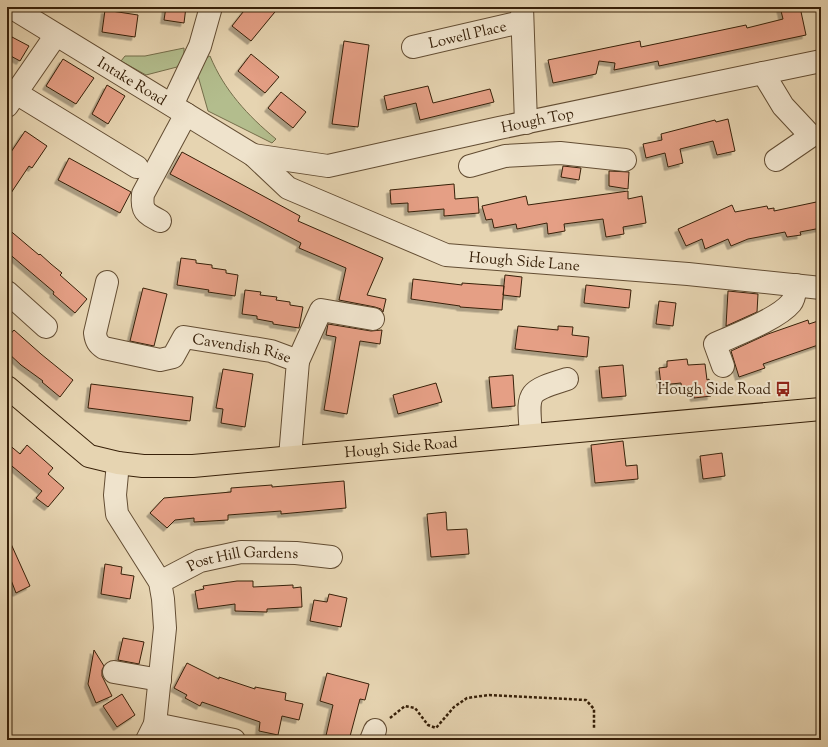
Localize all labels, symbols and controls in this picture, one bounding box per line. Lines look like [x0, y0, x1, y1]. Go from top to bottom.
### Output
street label: Lowell Place [427, 17, 509, 55]
street label: Intake Road [93, 53, 170, 112]
street label: Hough Top [499, 104, 576, 139]
street label: Hough Side Lane [468, 248, 581, 277]
street label: Cavendish Rise [191, 330, 294, 370]
place label: Hough Side Road [658, 380, 772, 401]
bus stop icon: Hough Side Road [774, 380, 792, 398]
street label: Hough Side Road [344, 433, 459, 464]
street label: Post Hill Gardens [184, 543, 298, 578]

